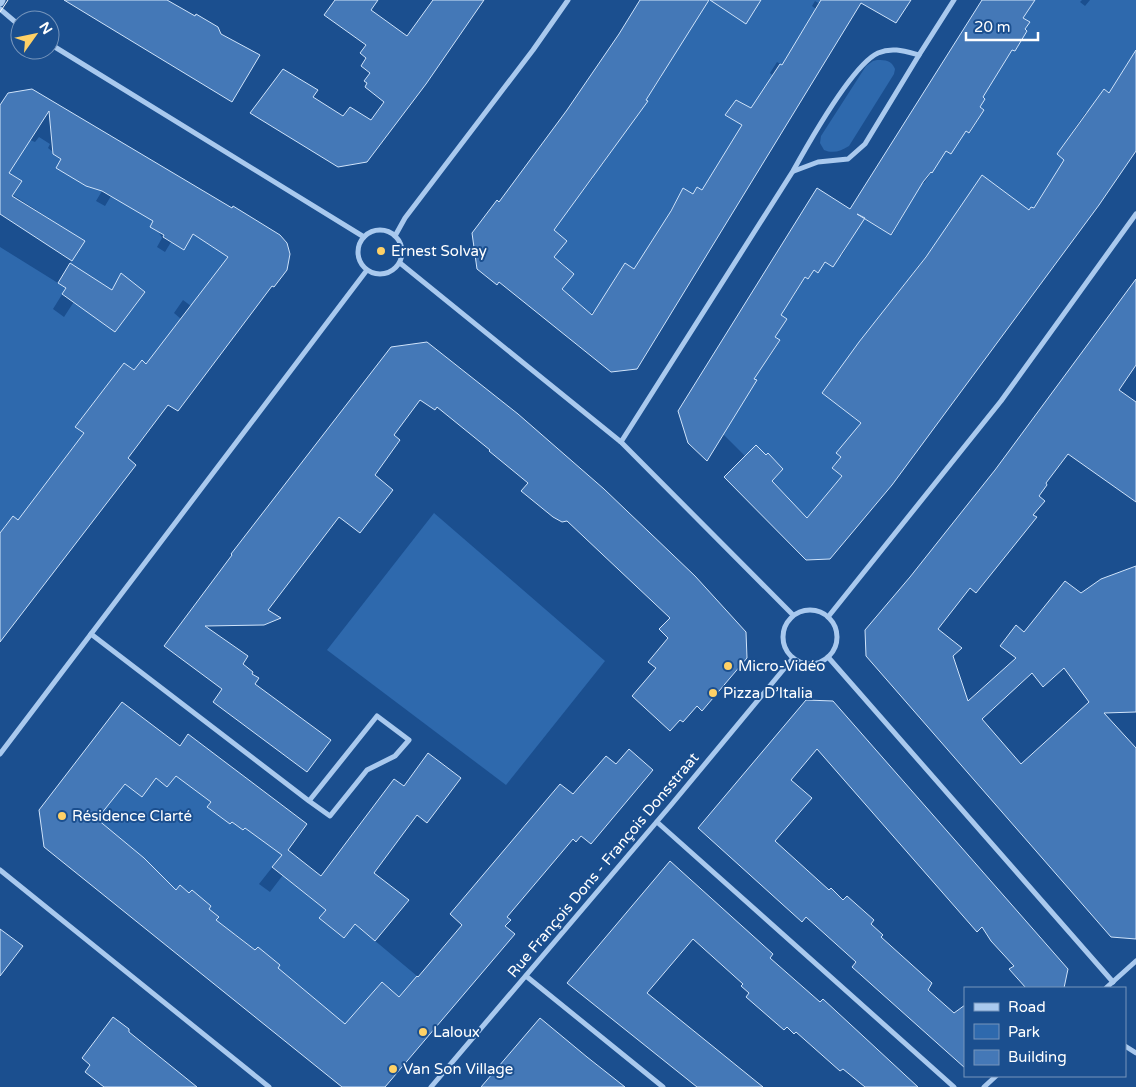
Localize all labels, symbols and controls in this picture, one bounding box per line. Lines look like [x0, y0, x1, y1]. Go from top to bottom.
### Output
north arrow [10, 10, 60, 60]
scale bar [966, 10, 1038, 42]
text: 20 m [974, 18, 1011, 36]
text: N [35, 19, 56, 38]
place label: Ernest Solvay [391, 242, 487, 260]
marker: Ernest Solvay [375, 245, 387, 257]
place label: Micro-Vidéo [738, 657, 825, 675]
marker: Micro-Vidéo [722, 660, 734, 672]
place label: Pizza D’Italia [723, 684, 813, 702]
marker: Pizza D’Italia [707, 687, 719, 699]
street label: Rue François Dons - François Donsstraat [504, 749, 703, 981]
place label: Résidence Clarté [72, 807, 192, 825]
marker: Résidence Clarté [56, 810, 68, 822]
legend [964, 987, 1126, 1077]
text: Road [1008, 998, 1046, 1016]
place label: Laloux [433, 1023, 480, 1041]
text: Park [1008, 1023, 1040, 1041]
marker: Laloux [417, 1026, 429, 1038]
text: Building [1008, 1048, 1067, 1066]
place label: Van Son Village [403, 1060, 513, 1078]
marker: Van Son Village [387, 1063, 399, 1075]

